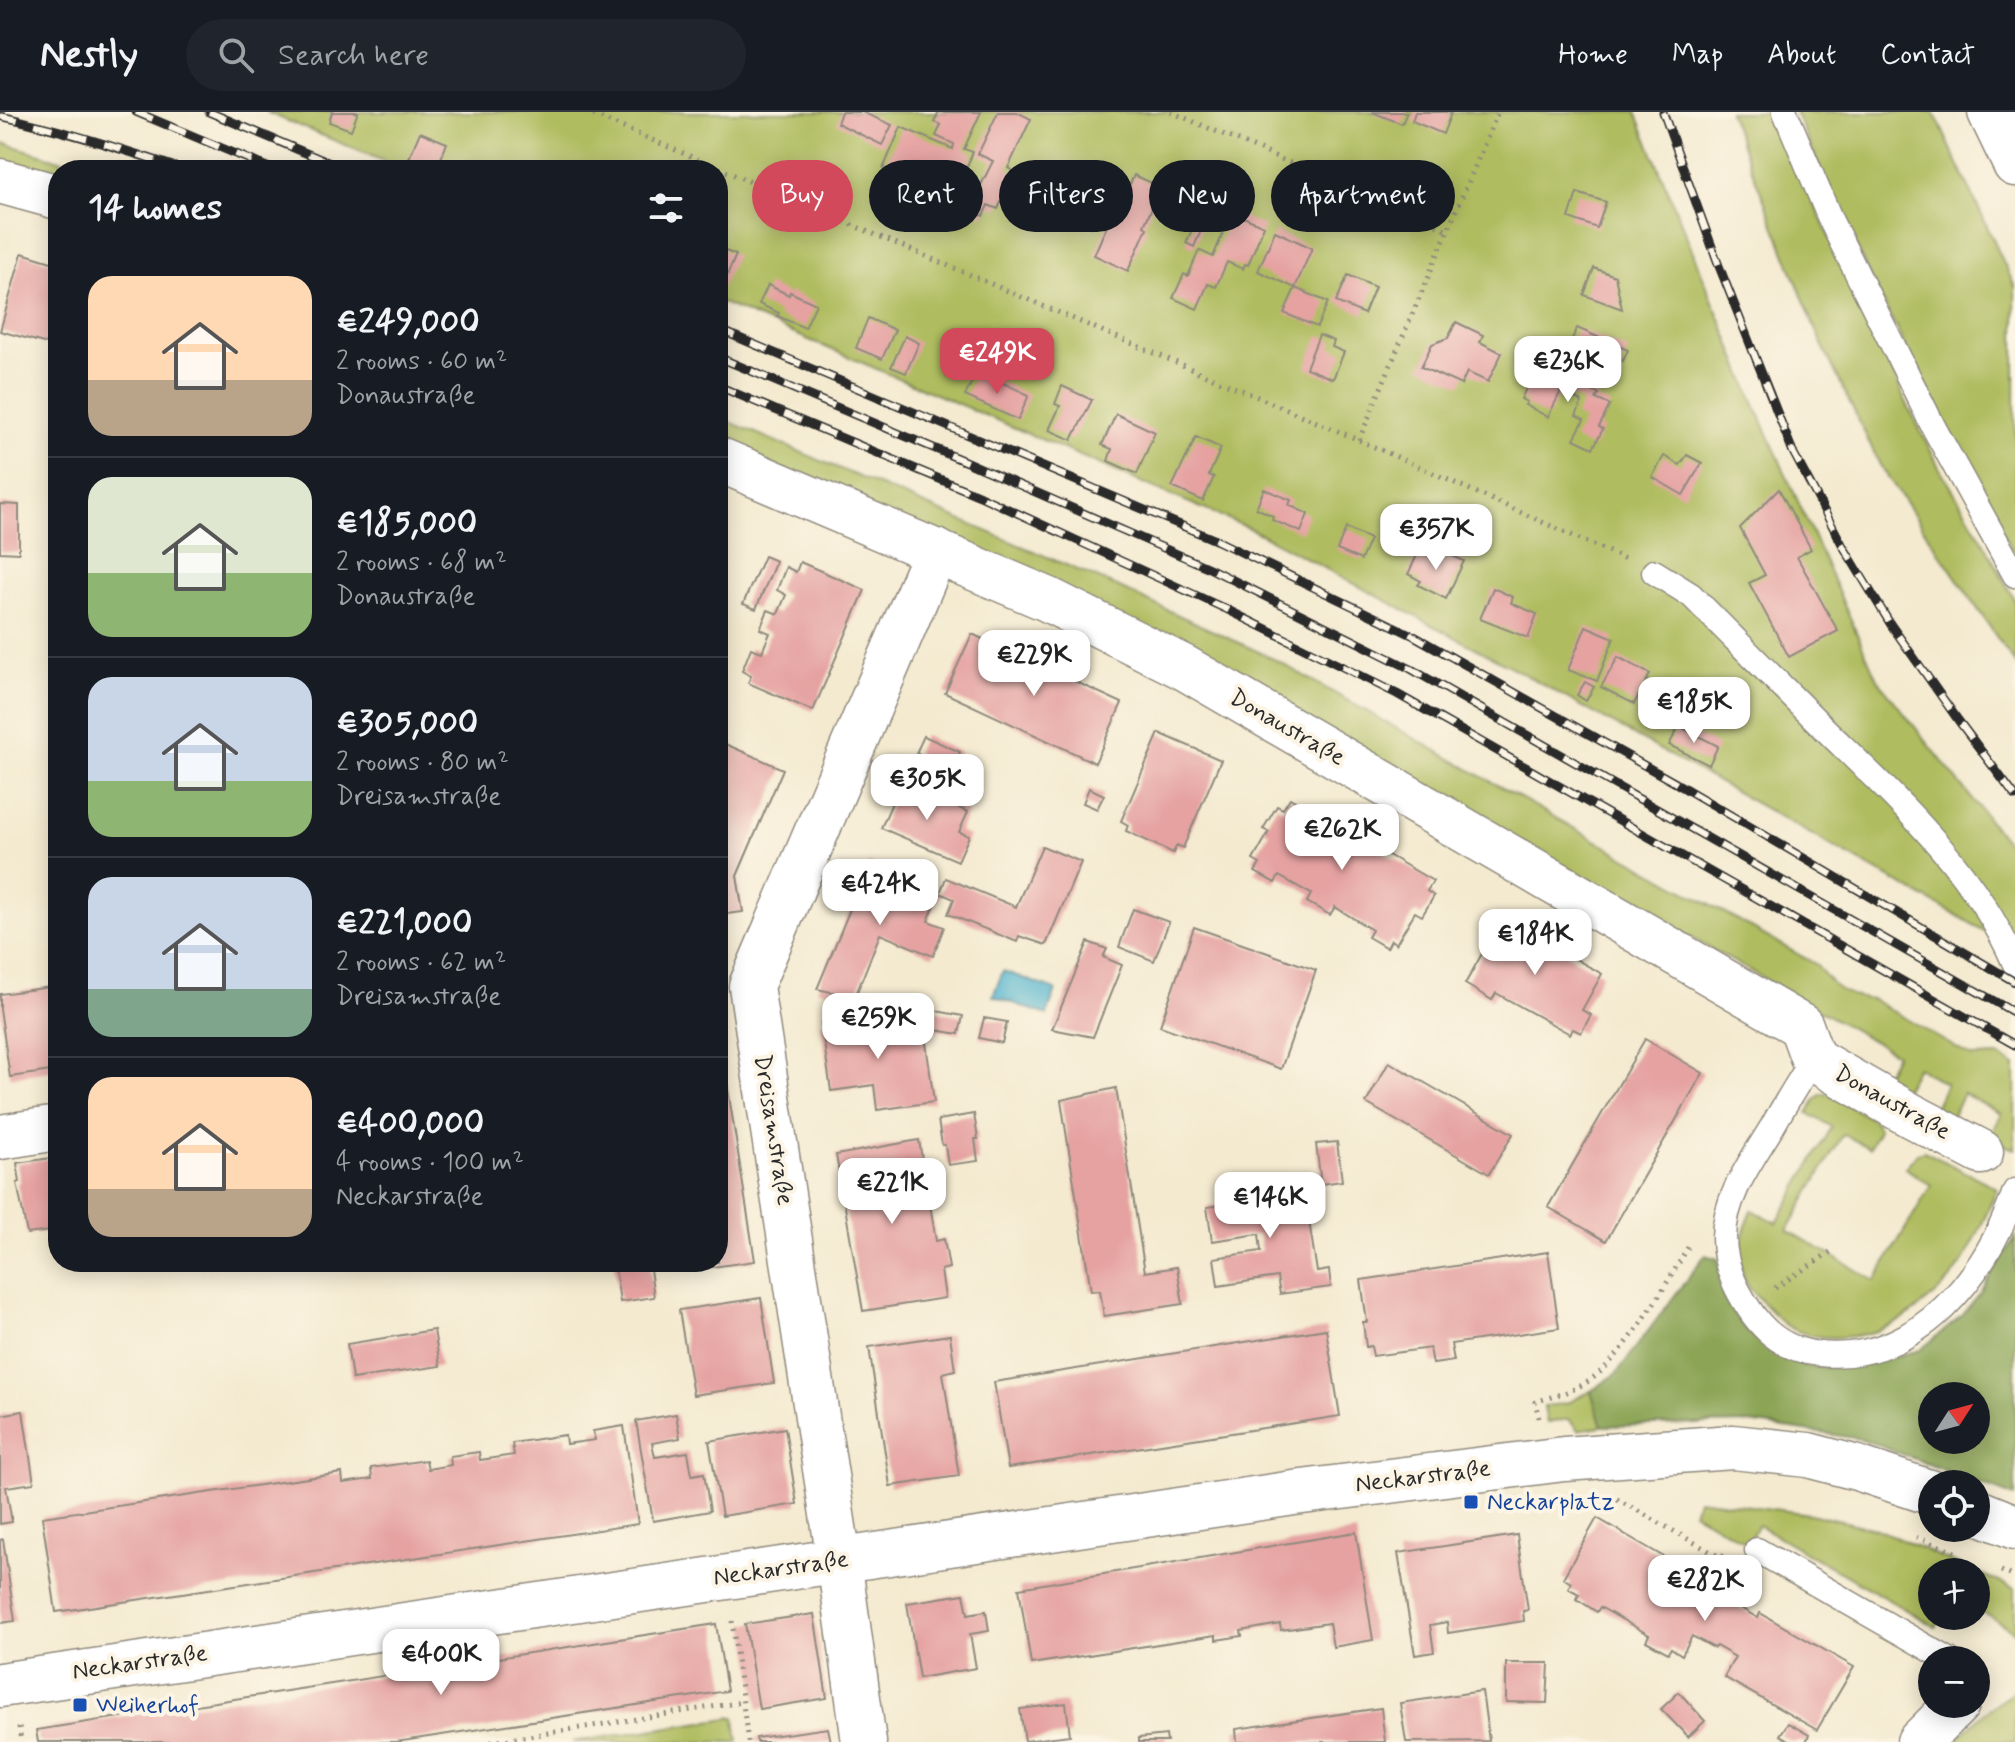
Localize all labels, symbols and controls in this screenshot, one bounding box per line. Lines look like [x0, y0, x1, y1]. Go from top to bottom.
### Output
search box [186, 19, 746, 91]
text: Nestly [40, 31, 138, 80]
icon: search [214, 33, 258, 77]
text: Search here [278, 36, 429, 75]
text: Home [1558, 37, 1628, 74]
text: Map [1672, 37, 1723, 74]
text: About [1767, 37, 1836, 74]
text: Contact [1880, 37, 1975, 74]
chip: Buy [752, 160, 853, 232]
chip: Rent [869, 160, 983, 232]
chip: Filters [999, 160, 1133, 232]
chip: New [1149, 160, 1255, 232]
chip: Apartment [1271, 160, 1455, 232]
text: 14 homes [88, 186, 222, 231]
icon: filters [644, 186, 688, 230]
text: €249,000 [336, 300, 480, 345]
icon: home [152, 308, 248, 404]
pin: €249K [941, 328, 1053, 396]
pin: €236K [1512, 336, 1624, 404]
text: €249K [958, 337, 1036, 371]
text: 2 rooms · 60 m² [336, 345, 507, 379]
text: €236K [1532, 345, 1604, 379]
text: Donaustraße [336, 379, 475, 413]
text: €185,000 [336, 501, 477, 546]
pin: €357K [1380, 504, 1492, 572]
icon: home [152, 509, 248, 605]
text: €357K [1398, 513, 1474, 547]
text: 2 rooms · 68 m² [336, 546, 507, 580]
text: Donaustraße [336, 580, 475, 614]
pin: €229K [978, 630, 1090, 698]
text: €229K [996, 639, 1072, 673]
pin: €185K [1638, 677, 1750, 745]
street label: Donaustraße [1224, 682, 1351, 774]
text: €185K [1656, 686, 1732, 720]
text: €305,000 [336, 701, 478, 746]
icon: home [152, 709, 248, 805]
text: 2 rooms · 80 m² [336, 746, 509, 780]
pin: €305K [871, 754, 983, 822]
text: €305K [889, 763, 965, 797]
text: Dreisamstraße [336, 780, 501, 814]
pin: €262K [1286, 804, 1398, 872]
text: €262K [1303, 813, 1381, 847]
pin: €424K [824, 859, 936, 927]
text: €424K [840, 868, 920, 902]
text: €221,000 [336, 901, 472, 946]
icon: home [152, 909, 248, 1005]
pin: €184K [1479, 909, 1591, 977]
text: €184K [1497, 918, 1573, 952]
text: 2 rooms · 62 m² [336, 946, 506, 980]
text: Dreisamstraße [336, 980, 501, 1014]
pin: €259K [822, 993, 934, 1061]
text: €259K [840, 1002, 916, 1036]
street label: Dreisamstraße [746, 1052, 800, 1208]
street label: Donaustraße [1828, 1058, 1956, 1148]
text: €400,000 [336, 1101, 484, 1146]
icon: home [152, 1109, 248, 1205]
text: 4 rooms · 100 m² [336, 1146, 524, 1180]
pin: €221K [836, 1158, 948, 1226]
text: €221K [856, 1167, 928, 1201]
pin: €146K [1214, 1172, 1326, 1240]
text: Neckarstraße [336, 1180, 483, 1214]
text: €146K [1232, 1181, 1308, 1215]
north arrow [1918, 1382, 1990, 1454]
map controls [1918, 1382, 1990, 1718]
street label: Neckarstraße [1354, 1453, 1493, 1501]
button: locate [1918, 1470, 1990, 1542]
place label: Neckarplatz [1487, 1487, 1614, 1518]
marker: Neckarplatz [1462, 1493, 1480, 1511]
street label: Neckarstraße [712, 1544, 851, 1594]
pin: €282K [1649, 1555, 1761, 1623]
button: + [1918, 1558, 1990, 1630]
text: €282K [1666, 1564, 1744, 1598]
pin: €400K [385, 1629, 497, 1697]
street label: Neckarstraße [71, 1638, 210, 1688]
text: €400K [400, 1638, 482, 1672]
button: − [1918, 1646, 1990, 1718]
place label: Weiherhof [96, 1690, 199, 1721]
marker: Weiherhof [71, 1696, 89, 1714]

